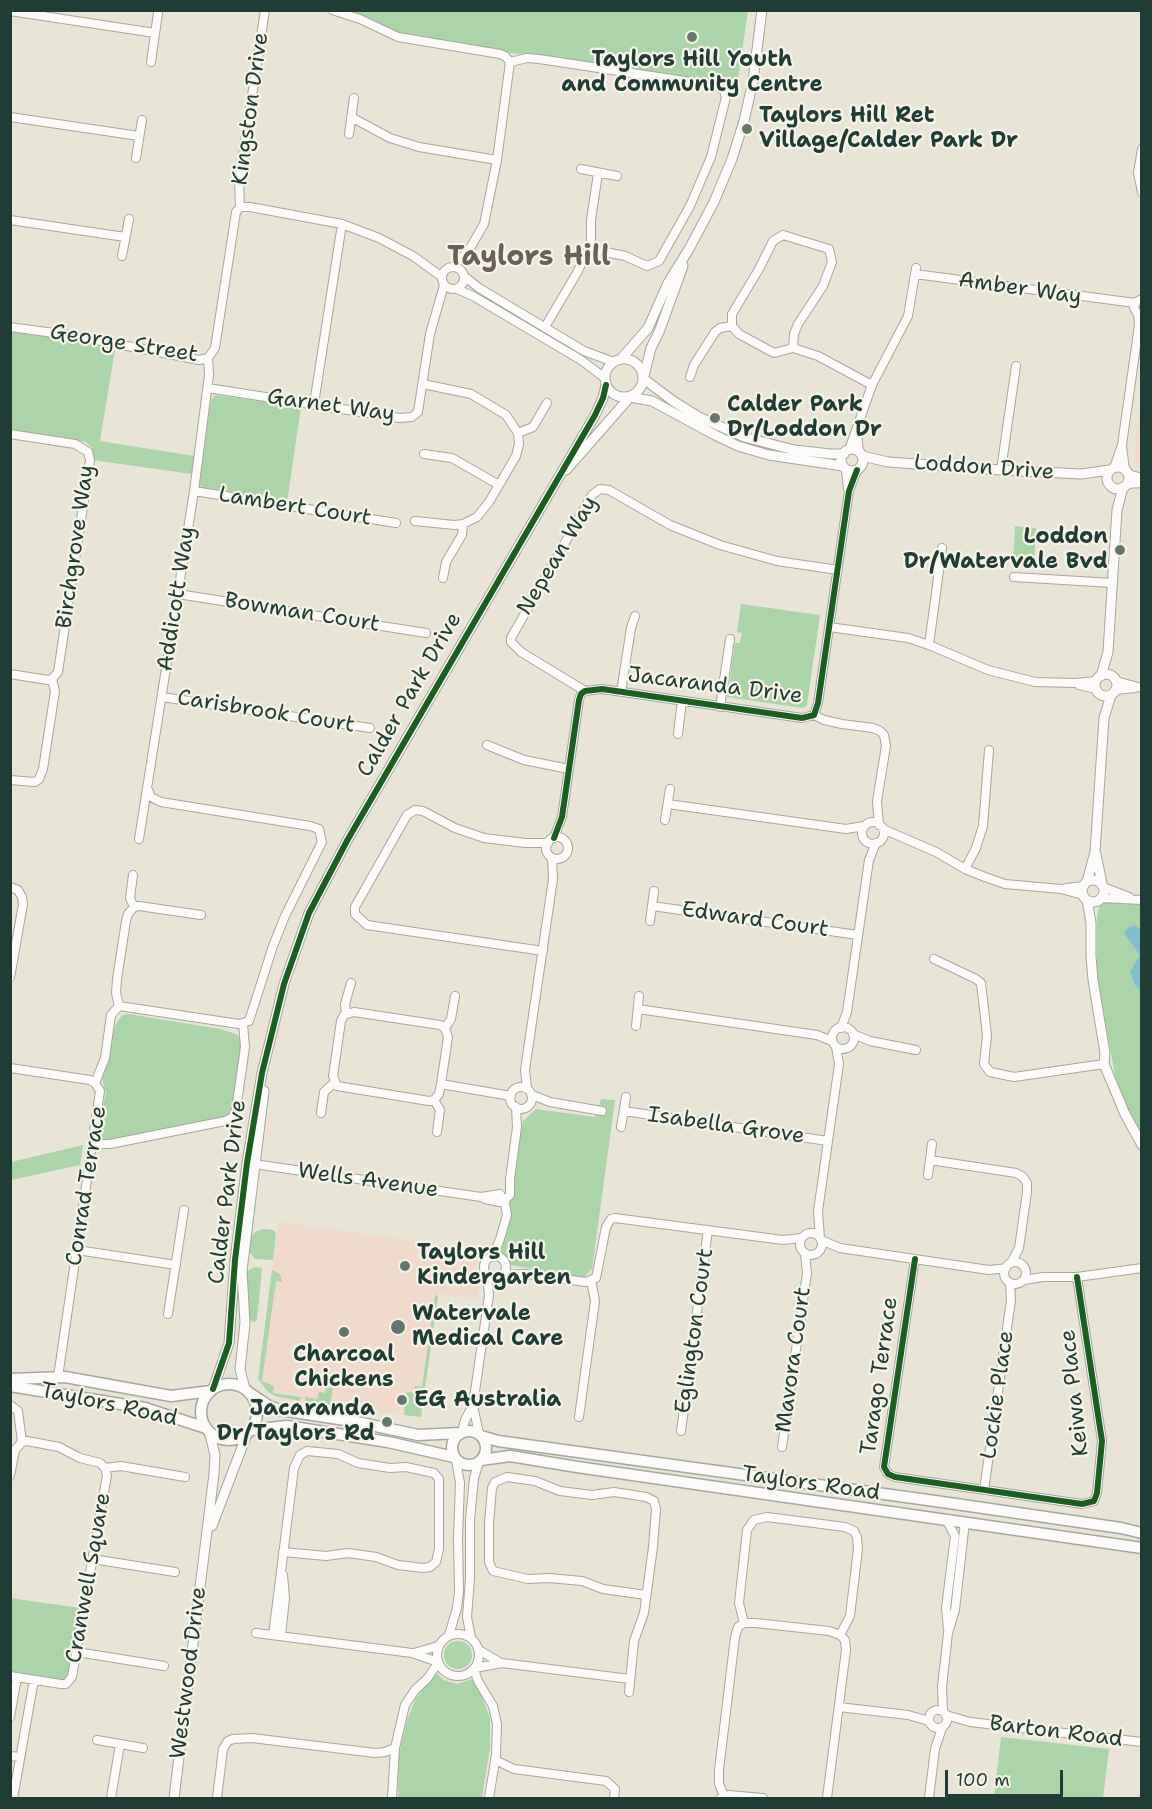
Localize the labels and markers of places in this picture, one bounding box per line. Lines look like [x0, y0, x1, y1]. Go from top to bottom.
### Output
marker: Taylors Hill Youth and Community Centre [685, 30, 699, 44]
place label: Taylors Hill Youth and Community Centre [561, 47, 823, 98]
place label: Taylors Hill Ret Village/Calder Park Dr [759, 103, 1018, 154]
marker: Taylors Hill Ret Village/Calder Park Dr [740, 122, 754, 136]
place label: Calder Park Dr/Loddon Dr [727, 392, 882, 444]
marker: Calder Park Dr/Loddon Dr [708, 411, 722, 425]
place label: Loddon Dr/Watervale Bvd [903, 524, 1108, 576]
marker: Loddon Dr/Watervale Bvd [1113, 543, 1127, 557]
place label: Taylors Hill Kindergarten [417, 1240, 571, 1292]
marker: Taylors Hill Kindergarten [398, 1259, 412, 1273]
place label: Watervale Medical Care [412, 1301, 563, 1352]
marker: Watervale Medical Care [389, 1318, 407, 1336]
marker: Charcoal Chickens [337, 1325, 351, 1339]
place label: Charcoal Chickens [293, 1342, 395, 1394]
place label: EG Australia [414, 1387, 561, 1413]
marker: EG Australia [395, 1393, 409, 1407]
place label: Jacaranda Dr/Taylors Rd [216, 1396, 375, 1448]
marker: Jacaranda Dr/Taylors Rd [380, 1415, 394, 1429]

